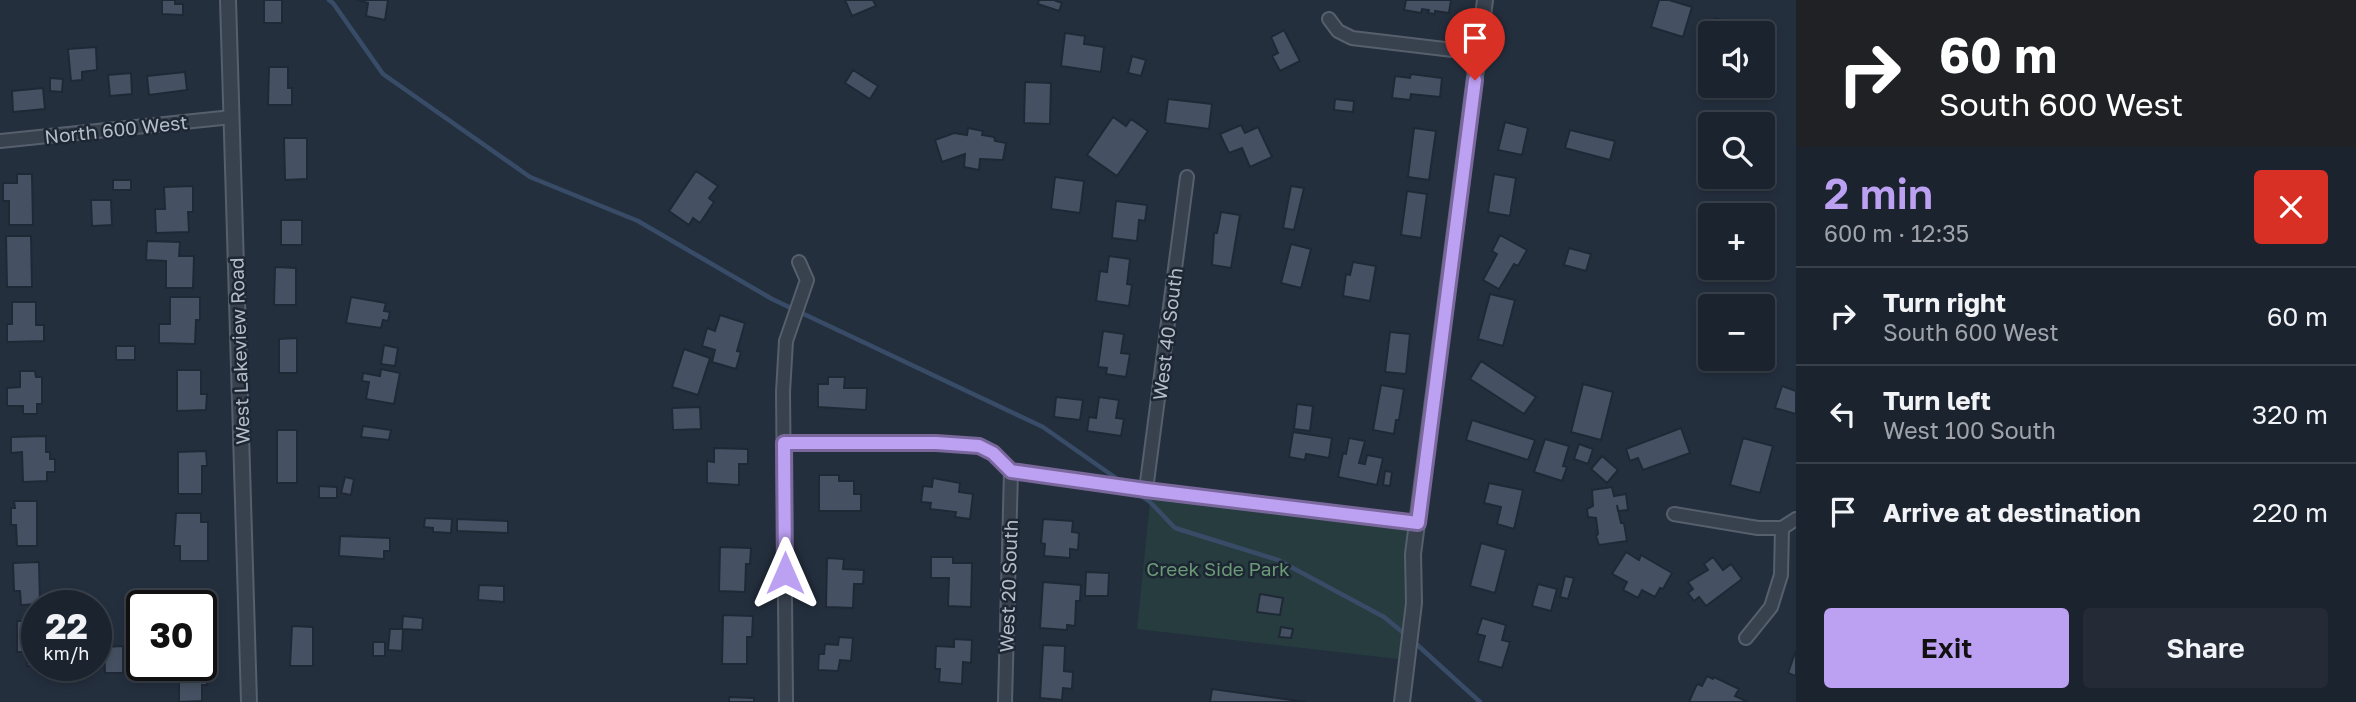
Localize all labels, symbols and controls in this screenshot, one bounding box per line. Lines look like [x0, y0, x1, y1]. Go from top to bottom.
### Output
pin [1445, 8, 1505, 80]
icon: arrive [1456, 19, 1494, 57]
map controls [1698, 21, 1775, 371]
button: sound [1698, 21, 1775, 98]
text: 60 m [1939, 25, 2057, 84]
icon: right [1824, 28, 1915, 119]
text: South 600 West [1939, 85, 2183, 123]
street label: North 600 West [43, 110, 189, 148]
button: search [1698, 112, 1775, 189]
text: 2 min [1824, 168, 1933, 218]
button: close [2254, 170, 2328, 244]
button: + [1698, 203, 1775, 280]
text: 600 m · 12:35 [1824, 219, 1969, 247]
street label: West Lakeview Road [224, 257, 254, 445]
street label: West 40 South [1147, 266, 1187, 402]
text: Turn right [1883, 287, 2006, 318]
button: − [1698, 294, 1775, 371]
icon: right [1824, 297, 1862, 335]
text: 60 m [2267, 301, 2328, 332]
text: South 600 West [1883, 318, 2059, 346]
text: Turn left [1883, 385, 1991, 416]
icon: left [1824, 395, 1862, 433]
text: 320 m [2252, 399, 2328, 430]
text: West 100 South [1883, 416, 2056, 444]
icon: arrive [1824, 493, 1862, 531]
text: Arrive at destination [1883, 497, 2141, 528]
text: 220 m [2252, 497, 2328, 528]
street label: West 20 South [994, 519, 1022, 653]
position arrow [748, 536, 822, 610]
park label: Creek Side Park [1146, 557, 1290, 580]
speed limit sign: 30 [126, 590, 217, 681]
text: 22 [45, 605, 88, 647]
button: Exit [1824, 608, 2069, 688]
button: Share [2083, 608, 2328, 688]
text: km/h [44, 642, 89, 664]

